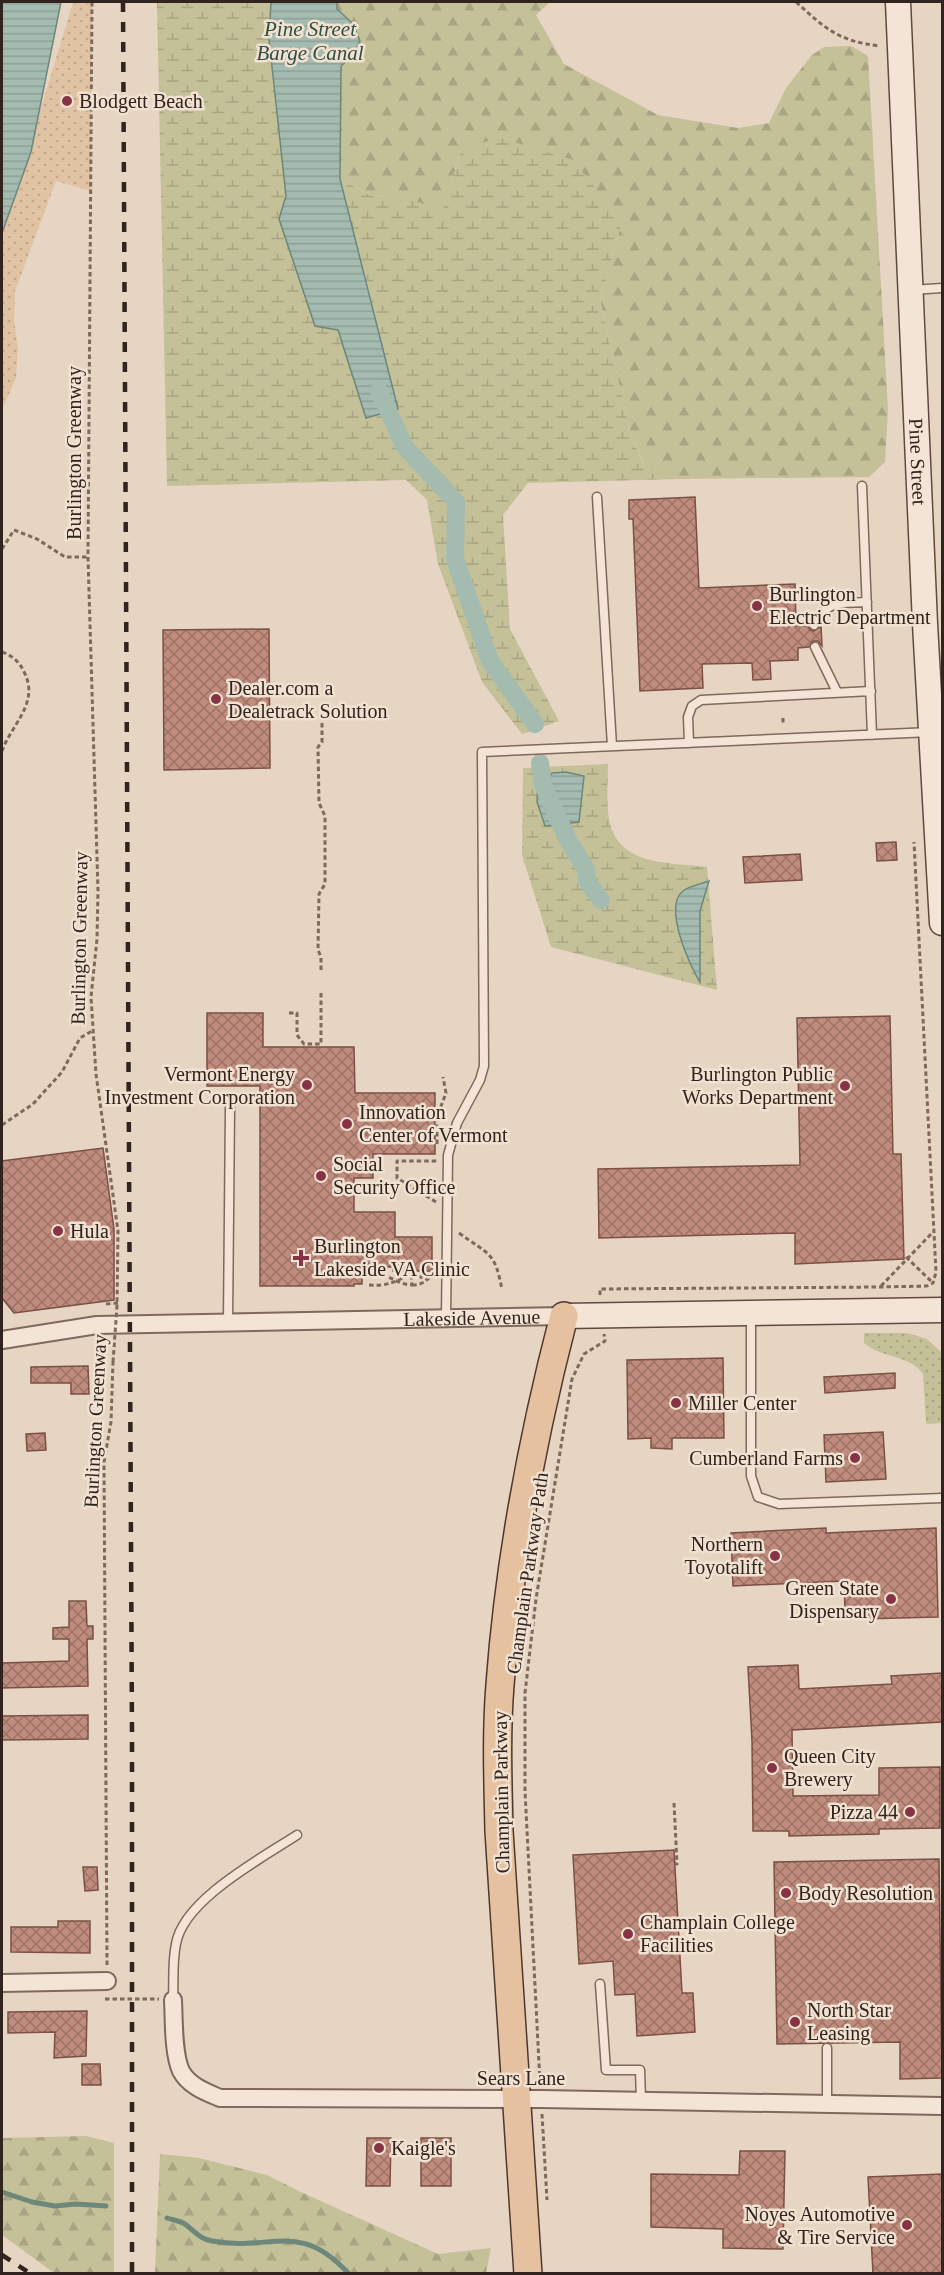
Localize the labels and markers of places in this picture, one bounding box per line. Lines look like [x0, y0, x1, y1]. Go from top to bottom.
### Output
place label: Blodgett Beach [79, 90, 203, 113]
marker: Blodgett Beach [60, 94, 74, 108]
place label: Burlington Electric Department [769, 583, 931, 629]
marker: Burlington Electric Department [750, 599, 764, 613]
place label: Dealer.com a Dealetrack Solution [228, 677, 387, 722]
marker: Dealer.com a Dealetrack Solution [209, 692, 223, 706]
place label: Vermont Energy Investment Corporation [104, 1063, 295, 1109]
place label: Burlington Public Works Department [682, 1063, 833, 1109]
marker: Vermont Energy Investment Corporation [300, 1078, 314, 1092]
marker: Burlington Public Works Department [838, 1079, 852, 1093]
place label: Innovation Center of Vermont [359, 1101, 508, 1146]
marker: Innovation Center of Vermont [340, 1117, 354, 1131]
place label: Social Security Office [333, 1153, 455, 1199]
marker: Social Security Office [314, 1169, 328, 1183]
place label: Hula [70, 1220, 109, 1242]
marker: Hula [51, 1224, 65, 1238]
place label: Burlington Lakeside VA Clinic [314, 1235, 470, 1280]
marker: Burlington Lakeside VA Clinic [292, 1249, 310, 1267]
place label: Miller Center [688, 1392, 797, 1414]
marker: Miller Center [669, 1396, 683, 1410]
place label: Cumberland Farms [689, 1447, 843, 1469]
marker: Cumberland Farms [848, 1451, 862, 1465]
place label: Northern Toyotalift [684, 1533, 763, 1579]
marker: Northern Toyotalift [768, 1549, 782, 1563]
place label: Green State Dispensary [785, 1577, 879, 1623]
marker: Green State Dispensary [884, 1592, 898, 1606]
place label: Queen City Brewery [784, 1745, 876, 1791]
marker: Queen City Brewery [765, 1761, 779, 1775]
place label: Pizza 44 [830, 1801, 898, 1823]
marker: Pizza 44 [903, 1805, 917, 1819]
place label: Body Resolution [798, 1882, 933, 1905]
marker: Body Resolution [779, 1886, 793, 1900]
place label: Champlain College Facilities [640, 1911, 795, 1956]
marker: Champlain College Facilities [621, 1927, 635, 1941]
place label: North Star Leasing [807, 1999, 891, 2045]
marker: North Star Leasing [788, 2015, 802, 2029]
place label: Kaigle's [391, 2137, 456, 2160]
marker: Kaigle's [372, 2141, 386, 2155]
place label: Noyes Automotive & Tire Service [744, 2203, 895, 2248]
marker: Noyes Automotive & Tire Service [900, 2218, 914, 2232]

